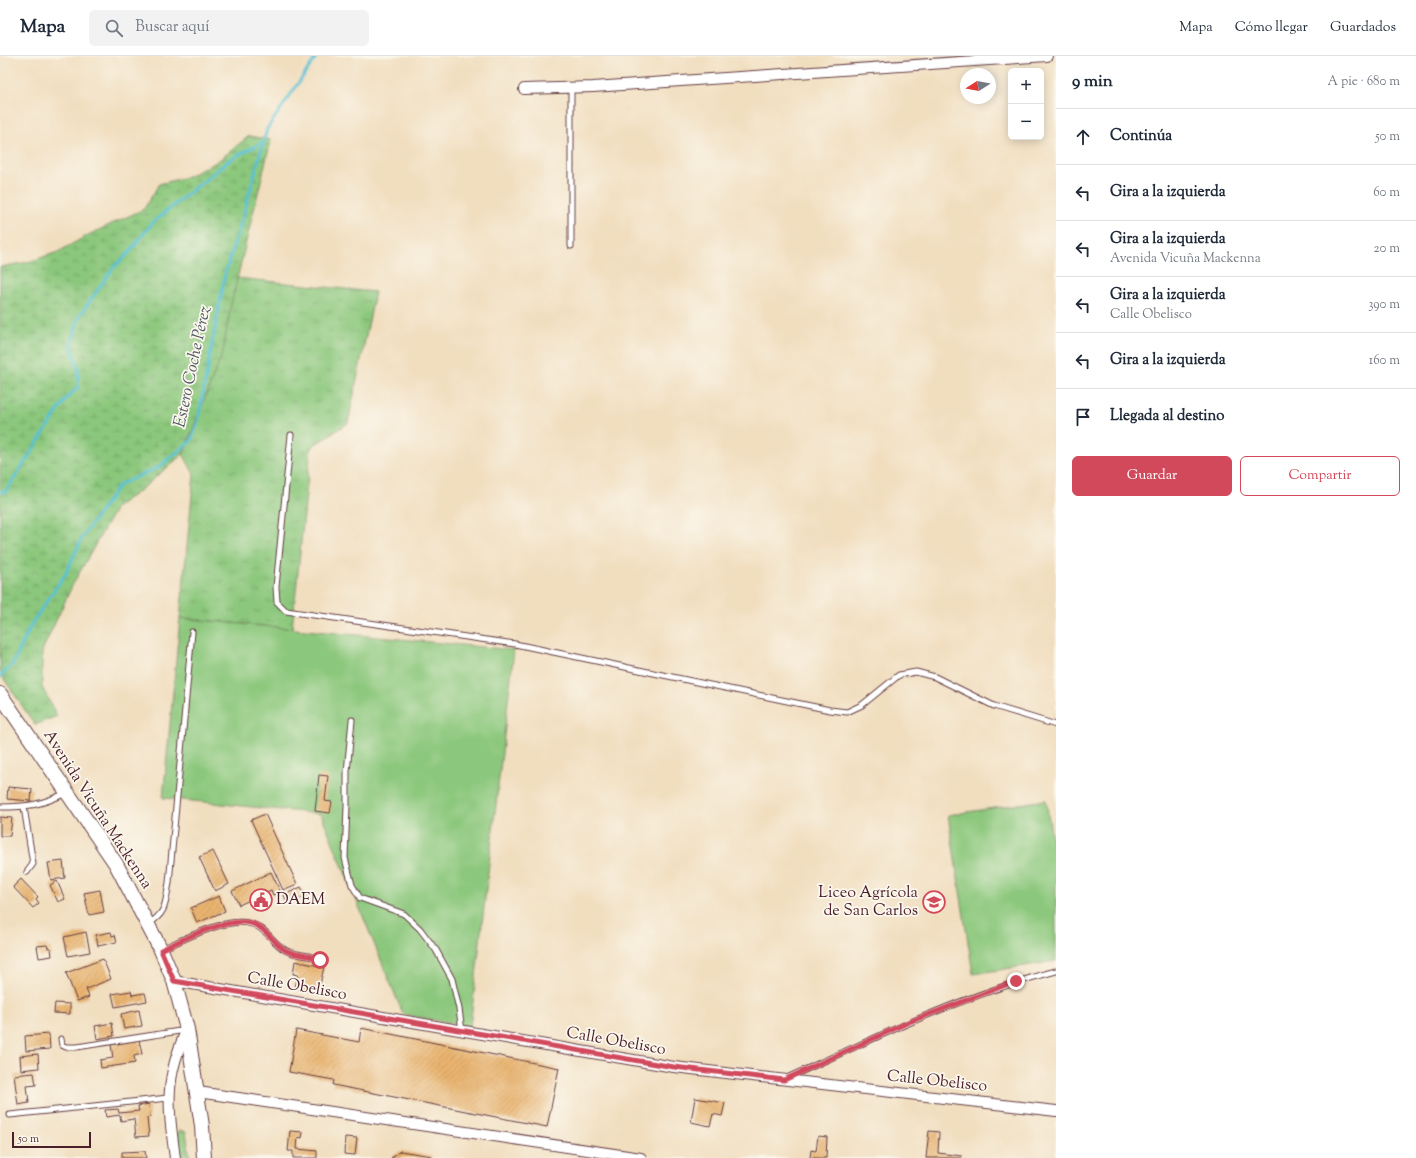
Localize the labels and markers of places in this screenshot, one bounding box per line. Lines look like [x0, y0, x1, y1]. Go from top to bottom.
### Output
place label: Liceo Agrícola de San Carlos [818, 882, 919, 923]
public building icon: DAEM [248, 887, 274, 913]
place label: DAEM [276, 889, 326, 912]
school or university icon: Liceo Agrícola de San Carlos [921, 889, 947, 915]

